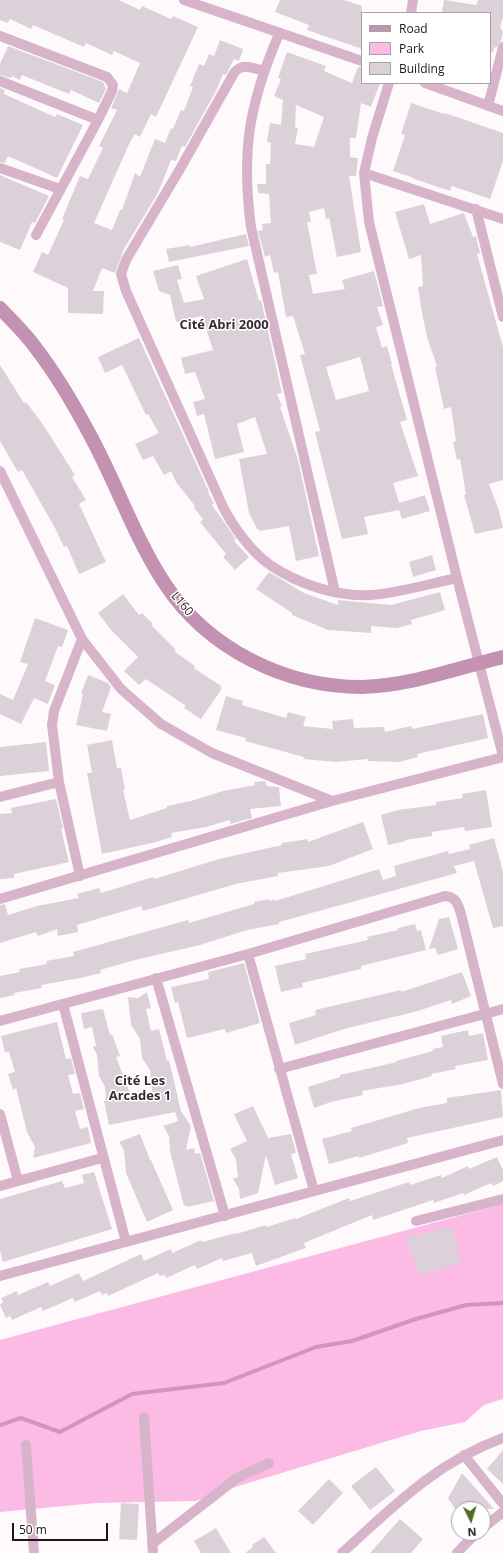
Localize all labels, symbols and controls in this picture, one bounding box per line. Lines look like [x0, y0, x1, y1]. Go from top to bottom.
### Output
legend [361, 12, 491, 84]
text: Road [399, 20, 428, 37]
text: Park [399, 40, 424, 57]
text: Building [399, 60, 444, 77]
district label: Cité Abri 2000 [179, 317, 269, 333]
street label: L160 [168, 589, 196, 619]
district label: Cité Les Arcades 1 [109, 1073, 171, 1104]
north arrow [451, 1501, 491, 1541]
scale bar [14, 1515, 110, 1541]
text: 50 m [19, 1521, 47, 1538]
text: N [467, 1525, 477, 1540]

